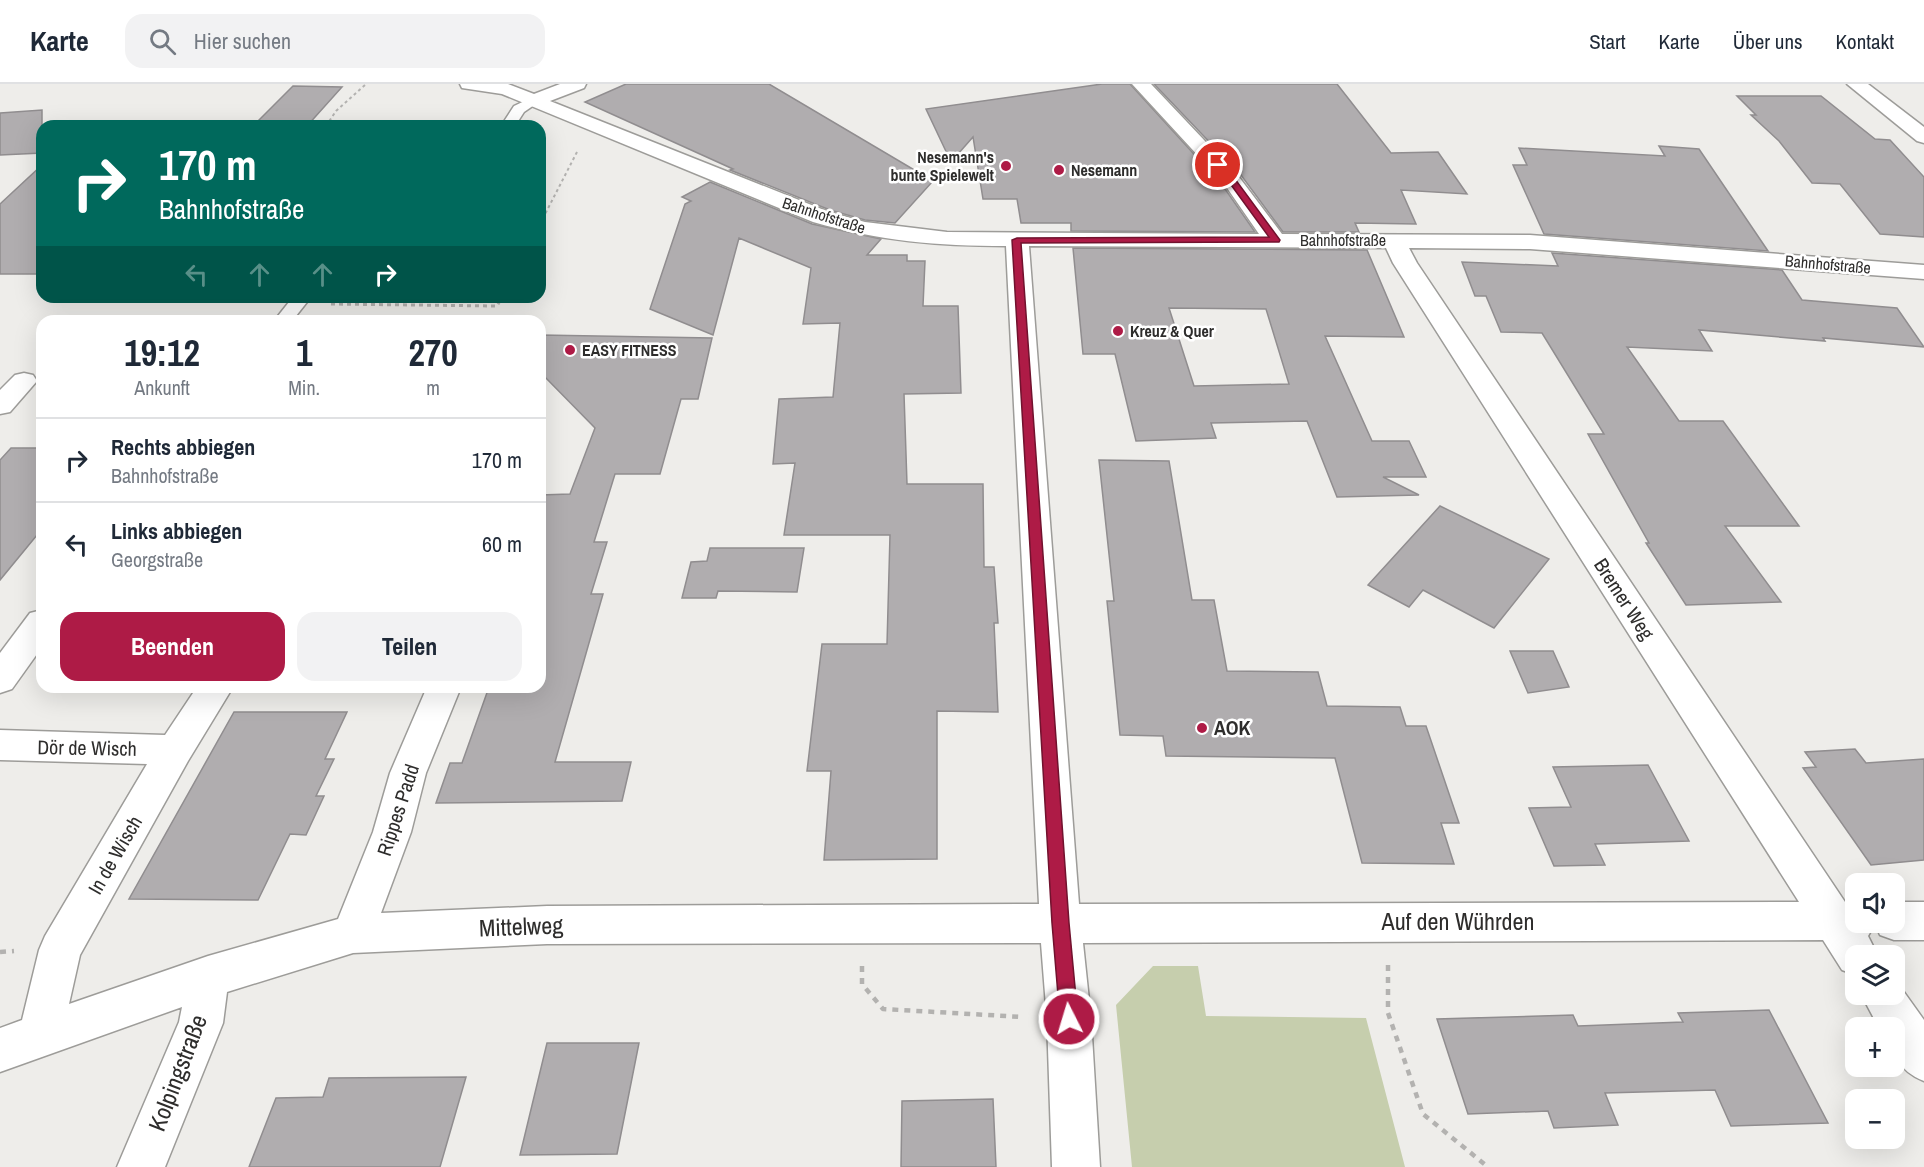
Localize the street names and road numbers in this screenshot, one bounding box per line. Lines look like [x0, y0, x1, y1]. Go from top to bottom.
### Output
street label: Bahnhofstraße [780, 191, 868, 239]
street label: Bahnhofstraße [1300, 229, 1386, 251]
street label: Bahnhofstraße [1784, 249, 1872, 279]
street label: Bremer Weg [1588, 553, 1661, 645]
street label: Dör de Wisch [37, 733, 137, 762]
street label: Rippes Padd [370, 761, 425, 859]
street label: In de Wisch [81, 810, 148, 899]
street label: Auf den Wührden [1381, 905, 1534, 937]
street label: Mittelweg [478, 909, 564, 943]
street label: Kolpingstraße [140, 1010, 214, 1136]

